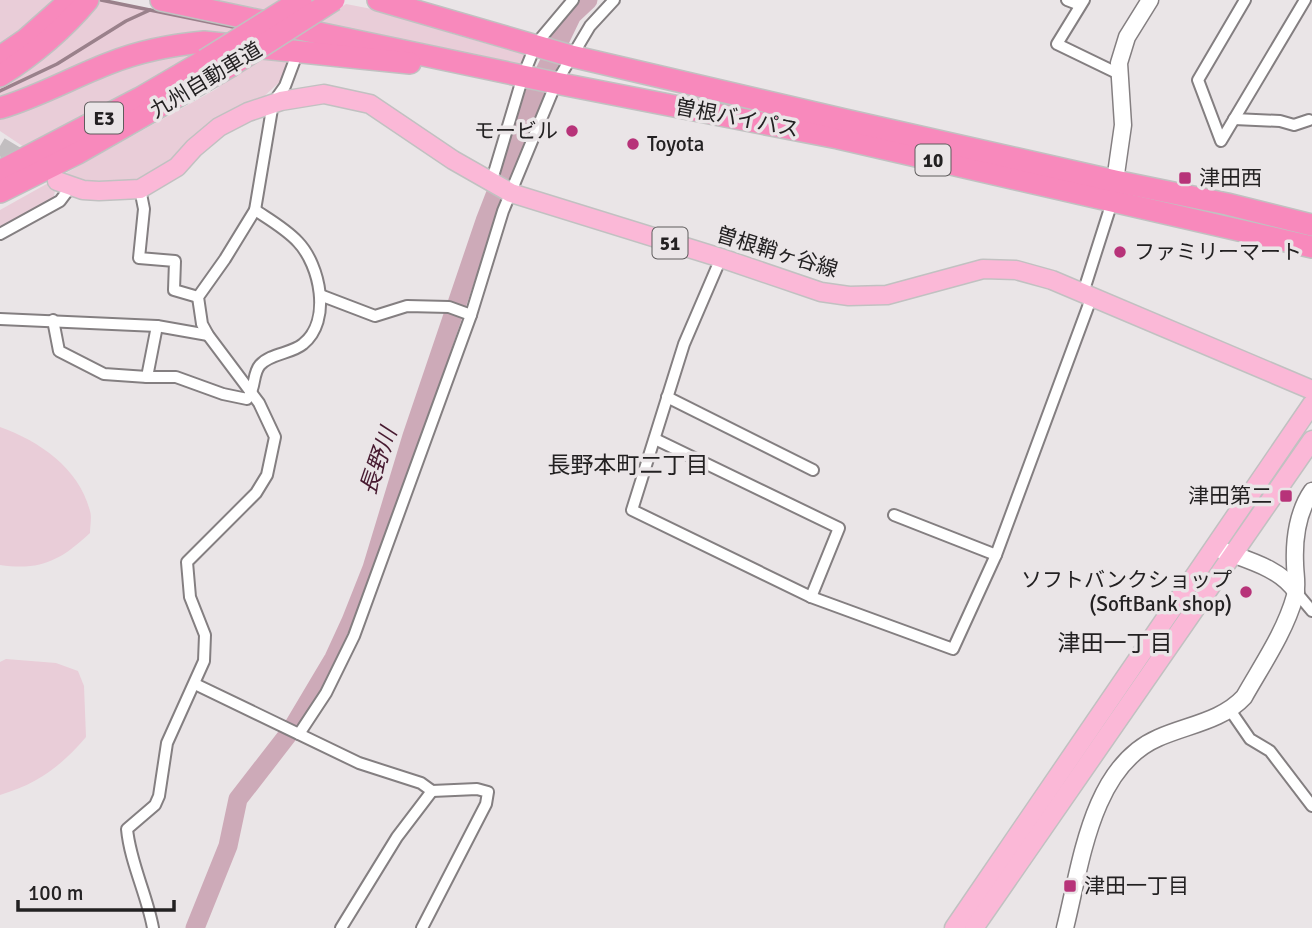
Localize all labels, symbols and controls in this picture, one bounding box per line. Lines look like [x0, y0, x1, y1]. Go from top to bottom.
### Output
street label: 九州自動車道 [145, 36, 267, 124]
street label: 曽根バイパス [673, 93, 801, 143]
road number: E3 [85, 102, 123, 134]
place label: モービル [474, 118, 558, 144]
marker: モービル [564, 123, 580, 139]
place label: Toyota [647, 131, 704, 157]
marker: Toyota [625, 136, 641, 152]
road number: 10 [916, 144, 950, 176]
place label: 津田西 [1199, 165, 1262, 191]
marker: 津田西 [1177, 170, 1193, 186]
street label: 曽根鞘ヶ谷線 [713, 221, 841, 283]
road number: 51 [652, 228, 688, 258]
place label: ファミリーマート [1134, 239, 1302, 265]
marker: ファミリーマート [1112, 244, 1128, 260]
water label: 長野川 [354, 421, 404, 499]
district label: 長野本町二丁目 [548, 451, 709, 480]
place label: 津田第二 [1188, 483, 1272, 509]
marker: 津田第二 [1278, 488, 1294, 504]
place label: ソフトバンクショップ (SoftBank shop) [1021, 567, 1232, 617]
marker: ソフトバンクショップ (SoftBank shop) [1238, 584, 1254, 600]
district label: 津田一丁目 [1058, 629, 1173, 658]
scale bar [18, 869, 173, 913]
place label: 津田一丁目 [1084, 873, 1189, 899]
marker: 津田一丁目 [1062, 878, 1078, 894]
text: 100 m [28, 880, 83, 906]

